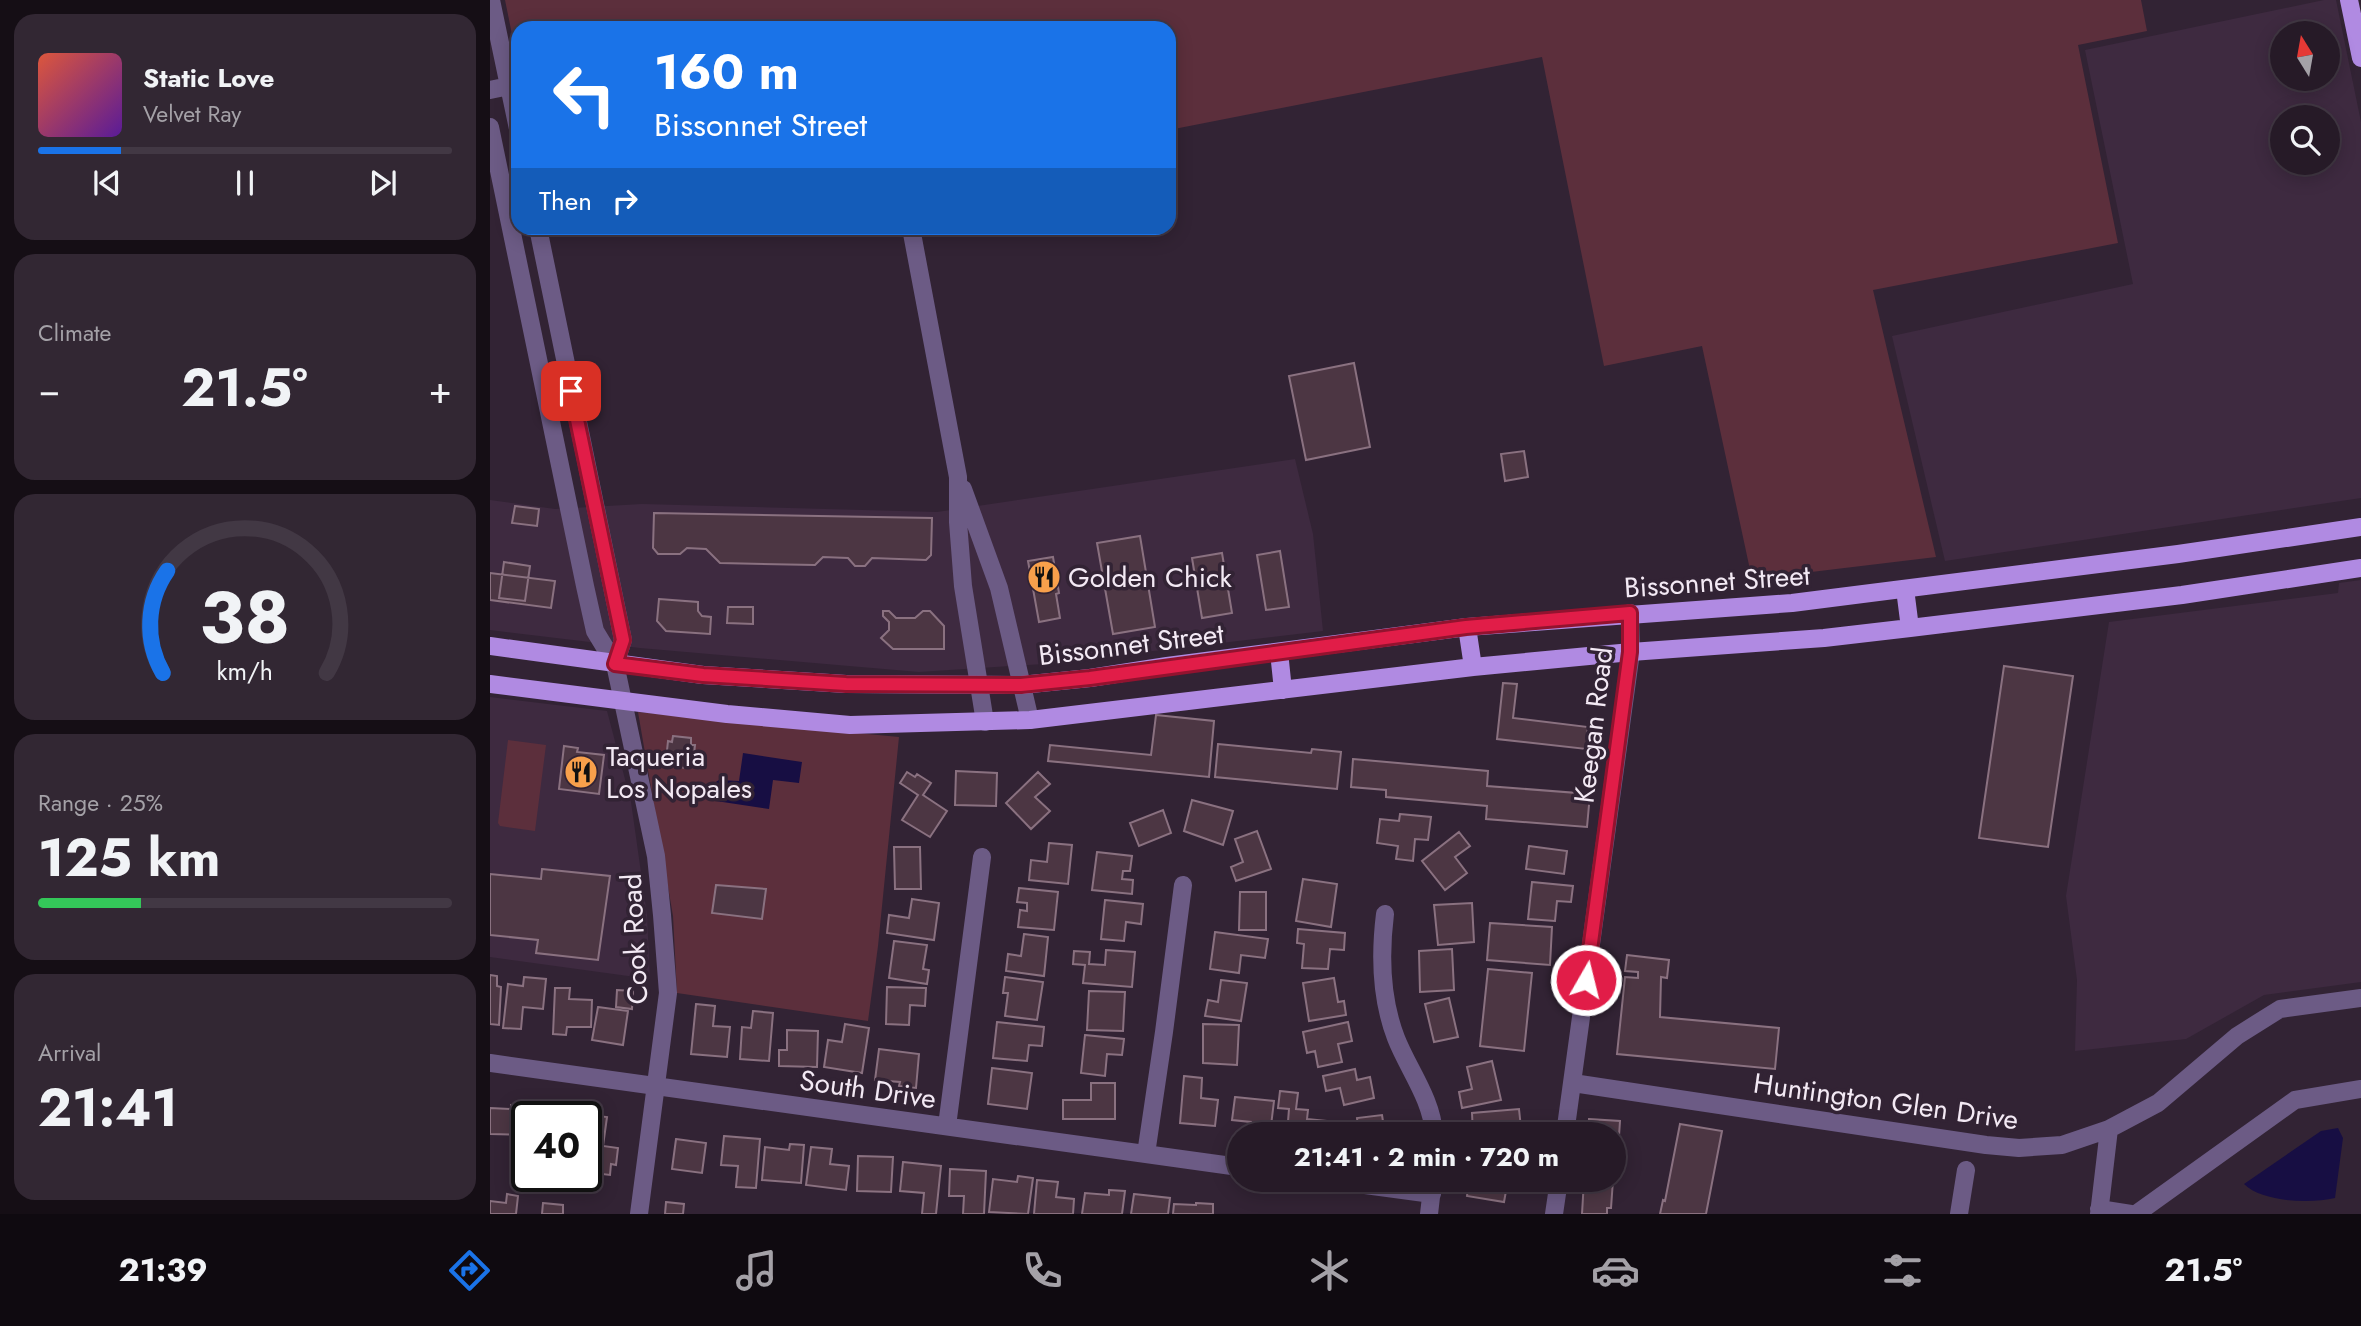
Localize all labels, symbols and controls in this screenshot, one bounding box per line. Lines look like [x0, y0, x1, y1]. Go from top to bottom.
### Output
north arrow [2270, 21, 2340, 91]
map controls [2270, 21, 2340, 175]
text: 160 m [654, 37, 799, 107]
icon: left [539, 49, 630, 140]
text: Static Love [143, 59, 275, 97]
text: Velvet Ray [143, 97, 241, 131]
text: Bissonnet Street [654, 102, 867, 148]
button: search [2270, 105, 2340, 175]
icon: previous [88, 164, 126, 202]
icon: pause [226, 164, 264, 202]
icon: next [364, 164, 402, 202]
text: Then [539, 182, 592, 220]
icon: right [606, 182, 644, 220]
text: Climate [38, 316, 111, 350]
text: 21.5° [181, 350, 308, 426]
pin [541, 361, 601, 421]
text: − [38, 362, 60, 417]
text: + [429, 362, 452, 417]
icon: arrive [552, 372, 590, 410]
street label: Bissonnet Street [1623, 555, 1812, 608]
place label: Golden Chick [1068, 557, 1232, 598]
restaurant icon: Golden Chick [1025, 558, 1063, 596]
text: 38 [200, 565, 290, 670]
street label: Bissonnet Street [1036, 613, 1226, 676]
street label: Keegan Road [1564, 645, 1623, 805]
text: km/h [217, 653, 273, 689]
place label: Taqueria Los Nopales [606, 736, 752, 809]
restaurant icon: Taqueria Los Nopales [562, 753, 600, 791]
text: Range · 25% [38, 786, 163, 820]
text: 125 km [38, 820, 220, 896]
street label: Cook Road [611, 873, 658, 1005]
position arrow [1549, 943, 1623, 1017]
text: Arrival [38, 1036, 101, 1070]
street label: South Drive [797, 1060, 939, 1119]
street label: Huntington Glen Drive [1751, 1063, 2021, 1140]
text: 21:41 [38, 1070, 178, 1146]
speed limit sign: 40 [511, 1101, 602, 1192]
text: 21:41 · 2 min · 720 m [1294, 1138, 1559, 1176]
icon: directions [445, 1246, 494, 1295]
icon: music [732, 1246, 781, 1295]
icon: phone [1018, 1246, 1067, 1295]
icon: climate [1305, 1246, 1354, 1295]
icon: car [1591, 1246, 1640, 1295]
icon: filters [1878, 1246, 1927, 1295]
text: 21:39 [119, 1247, 208, 1293]
text: 21.5° [2164, 1247, 2242, 1293]

